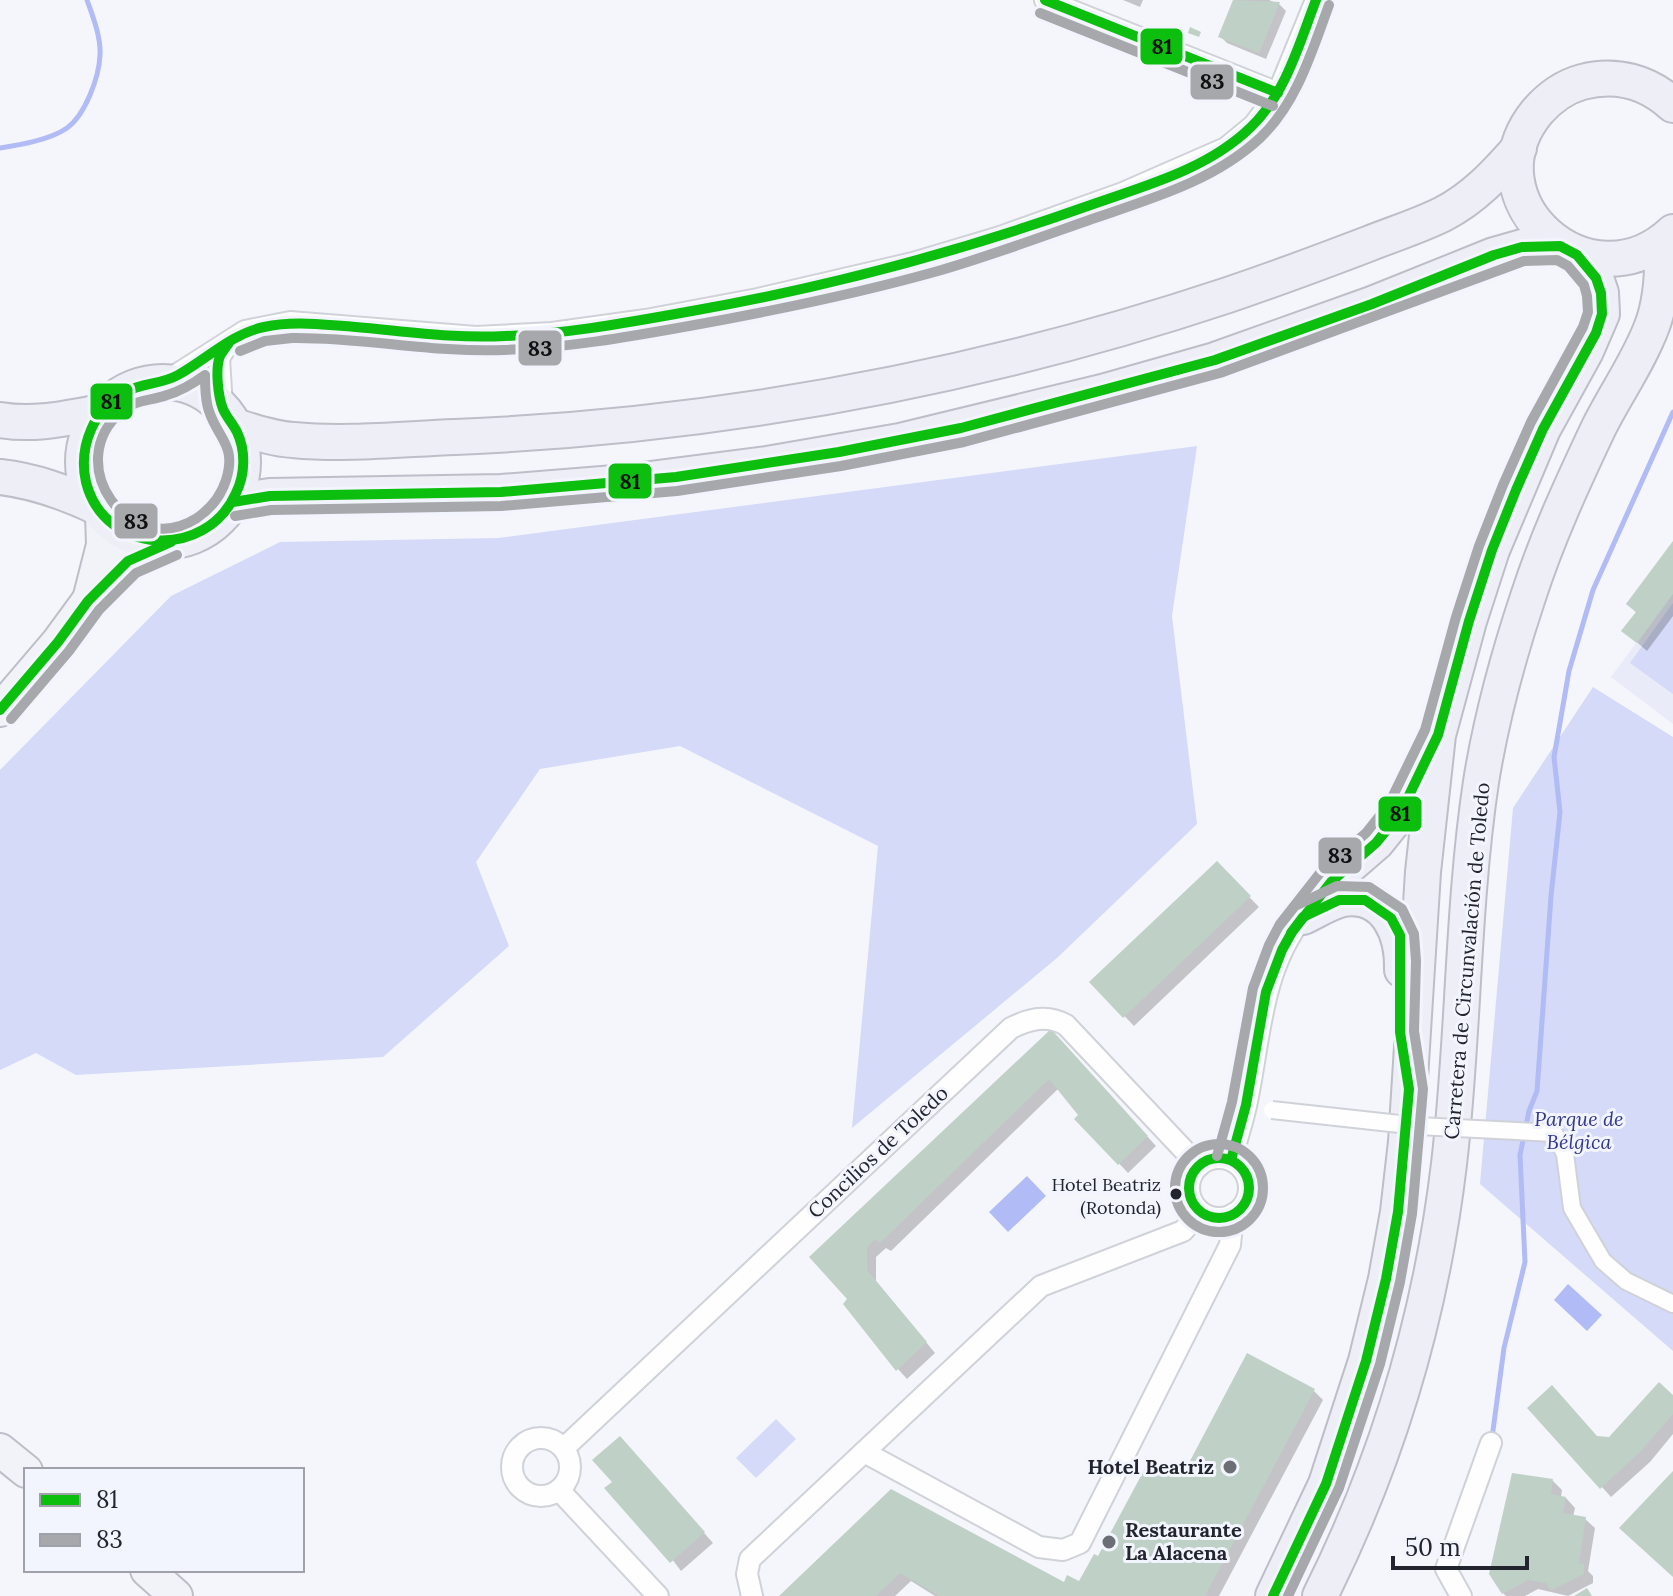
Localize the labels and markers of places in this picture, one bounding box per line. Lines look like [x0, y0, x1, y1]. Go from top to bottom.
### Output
place label: Hotel Beatriz (Rotonda) [1051, 1173, 1161, 1219]
marker: Hotel Beatriz (Rotonda) [1168, 1186, 1184, 1202]
place label: Hotel Beatriz [1087, 1454, 1214, 1479]
marker: Hotel Beatriz [1221, 1458, 1239, 1476]
place label: Restaurante La Alacena [1125, 1517, 1242, 1565]
marker: Restaurante La Alacena [1100, 1533, 1118, 1551]

